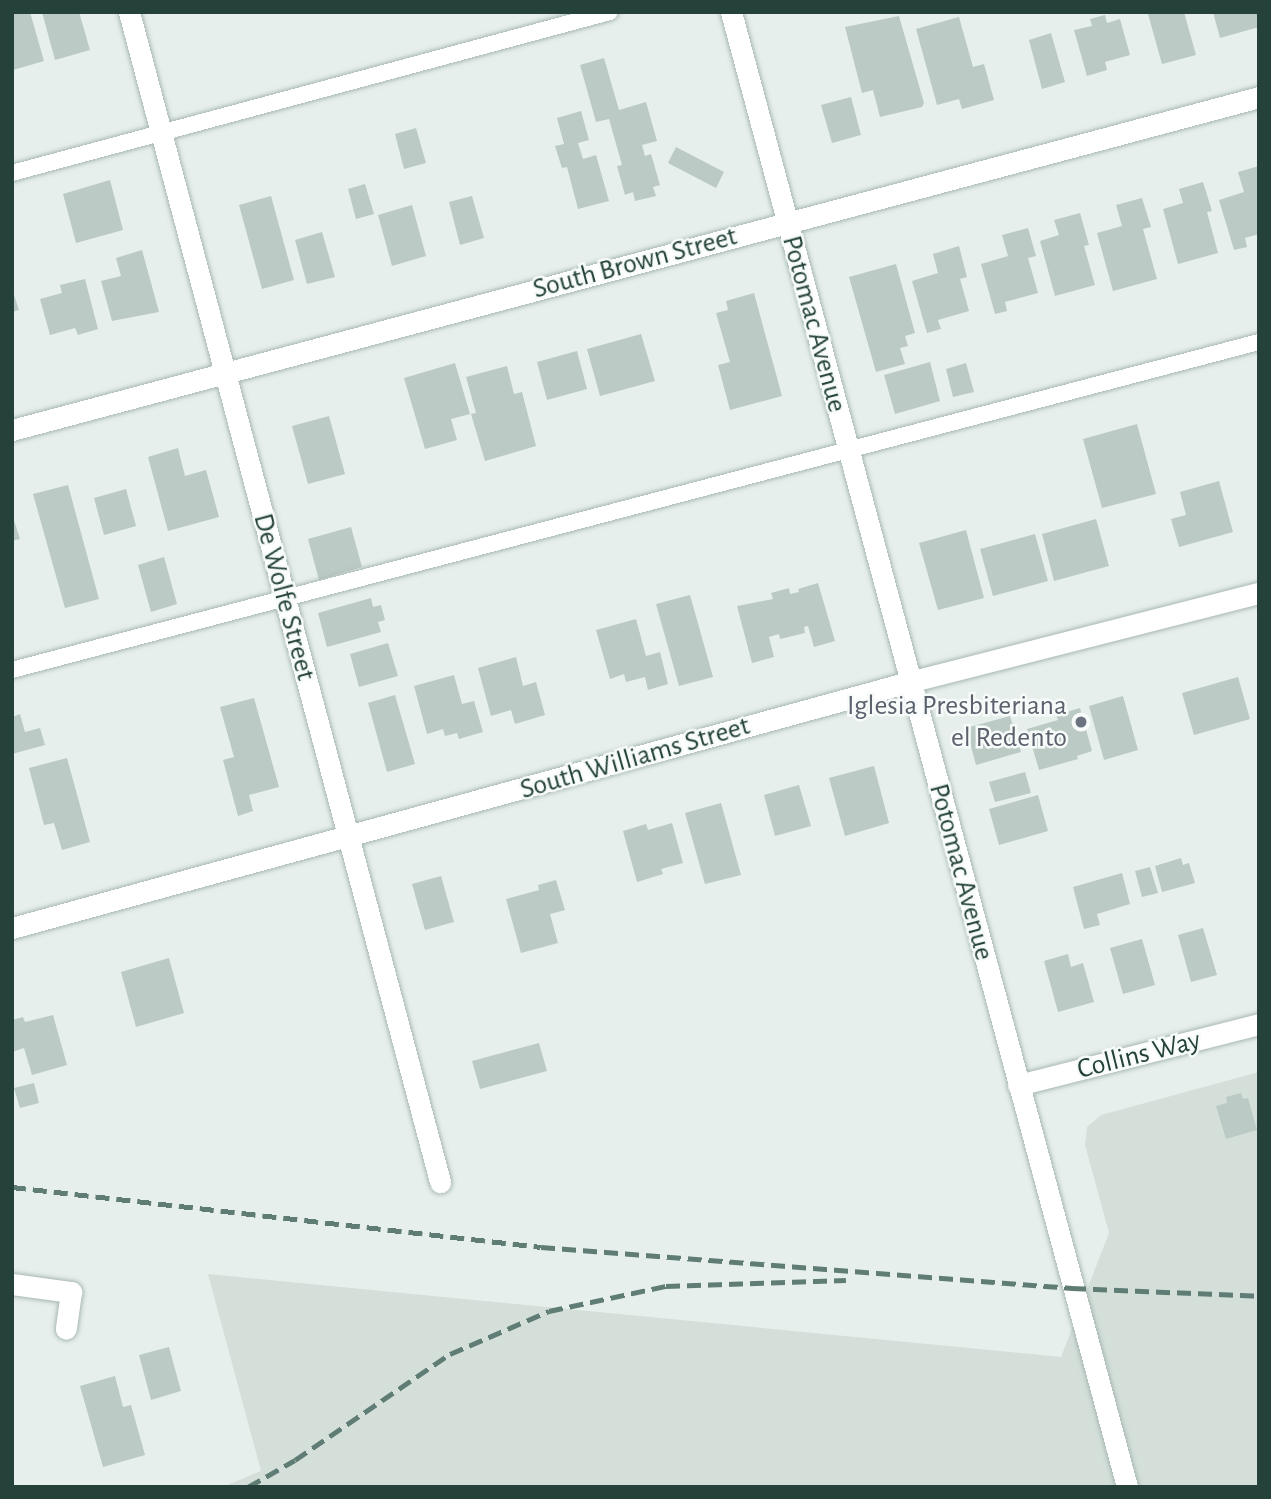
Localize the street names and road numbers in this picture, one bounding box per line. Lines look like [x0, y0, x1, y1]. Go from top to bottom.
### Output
street label: South Brown Street [529, 220, 741, 306]
street label: Potomac Avenue [774, 232, 854, 416]
street label: De Wolfe Street [246, 510, 322, 684]
street label: South Williams Street [516, 709, 754, 807]
street label: Potomac Avenue [921, 780, 1001, 964]
street label: Collins Way [1074, 1023, 1204, 1087]

